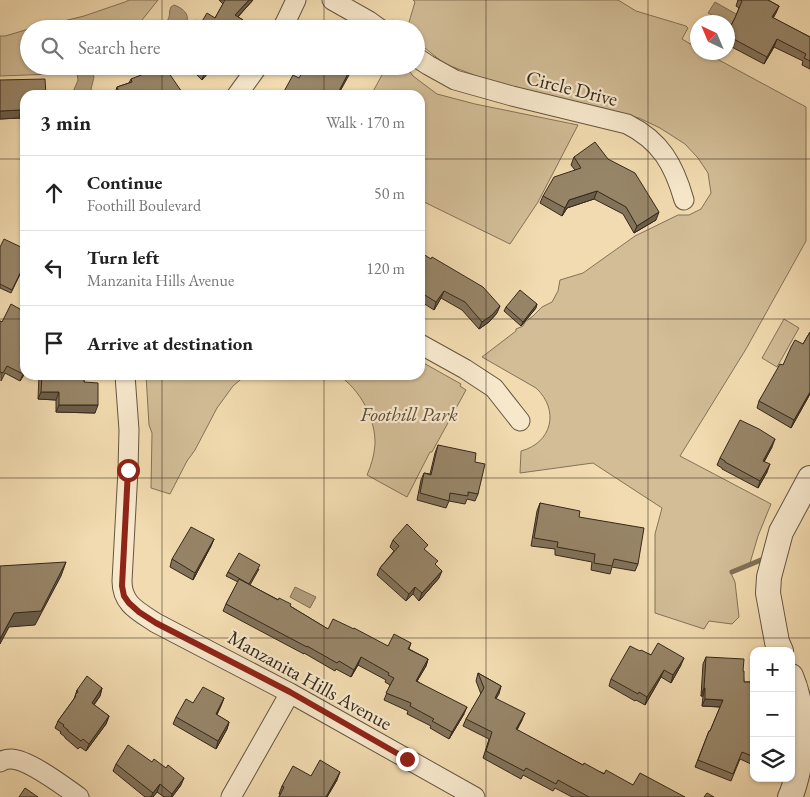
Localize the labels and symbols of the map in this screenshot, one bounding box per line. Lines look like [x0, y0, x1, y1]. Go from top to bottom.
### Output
north arrow [690, 15, 735, 60]
street label: Circle Drive [524, 64, 621, 112]
park label: Foothill Park [359, 401, 458, 427]
route start [117, 459, 140, 482]
street label: Manzanita Hills Avenue [223, 624, 397, 736]
route end [396, 748, 419, 771]

